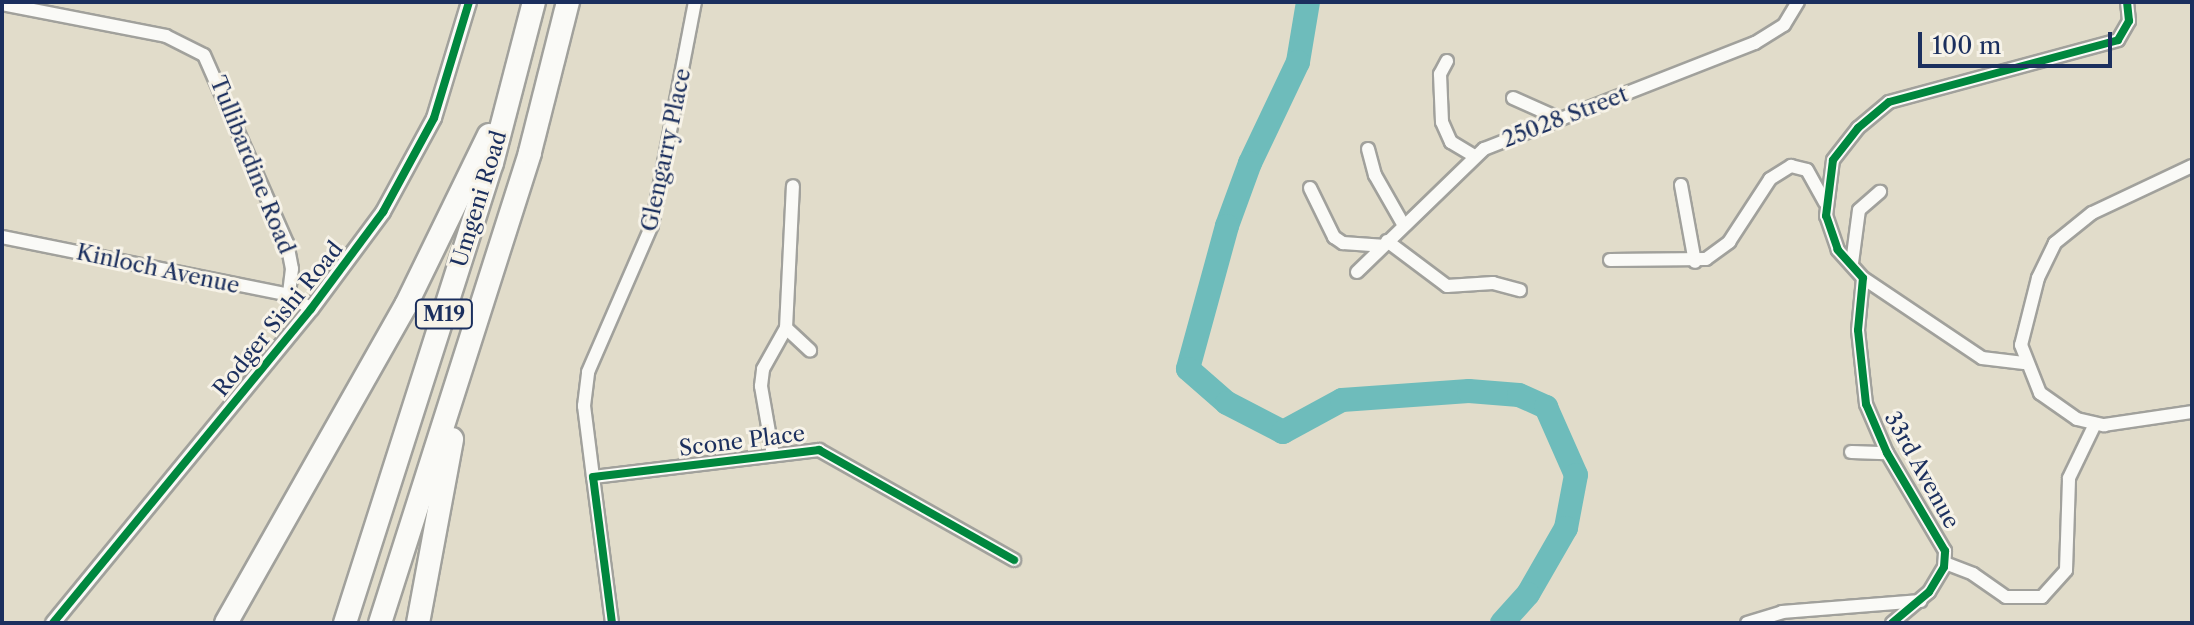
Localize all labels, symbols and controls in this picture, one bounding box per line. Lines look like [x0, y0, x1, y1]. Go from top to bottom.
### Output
scale bar [1922, 16, 2116, 66]
text: 100 m [1932, 31, 2001, 60]
street label: Glengarry Place [636, 66, 696, 234]
street label: Tullibardine Road [204, 72, 300, 258]
street label: 25028 Street [1498, 81, 1632, 153]
street label: Umgeni Road [446, 128, 512, 270]
street label: Rodger Sishi Road [207, 236, 349, 402]
street label: Kinloch Avenue [74, 239, 242, 299]
road number: M19 [414, 298, 474, 330]
street label: 33rd Avenue [1879, 406, 1965, 534]
street label: Scone Place [678, 420, 806, 462]

